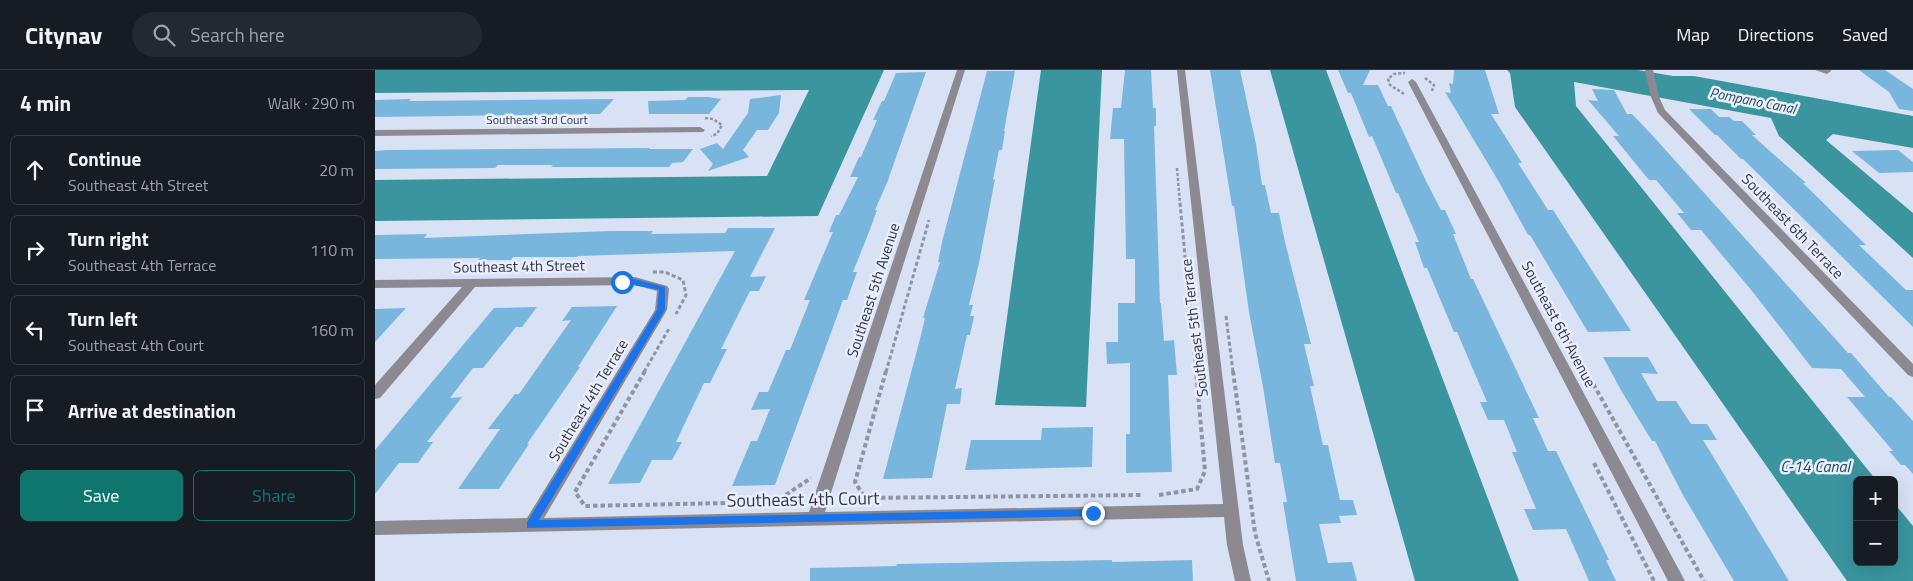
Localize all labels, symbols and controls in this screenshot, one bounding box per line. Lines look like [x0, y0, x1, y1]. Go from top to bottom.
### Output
search box [132, 12, 482, 57]
text: Citynav [25, 17, 102, 53]
text: Search here [190, 20, 285, 49]
icon: search [150, 21, 178, 49]
text: Map [1676, 21, 1710, 48]
text: Directions [1738, 21, 1814, 48]
text: Saved [1842, 21, 1888, 48]
water label: Pompano Canal [1708, 81, 1800, 119]
text: 4 min [20, 87, 71, 119]
text: Walk · 290 m [267, 91, 355, 115]
street label: Southeast 3rd Court [486, 110, 589, 129]
text: Continue [68, 144, 141, 173]
icon: ahead [21, 156, 49, 184]
text: 20 m [319, 158, 354, 182]
street label: Southeast 6th Terrace [1736, 168, 1850, 284]
text: Southeast 4th Street [68, 173, 208, 197]
street label: Southeast 5th Avenue [840, 220, 906, 360]
text: Turn right [68, 224, 149, 253]
icon: right [21, 236, 49, 264]
text: 110 m [310, 238, 354, 262]
text: Southeast 4th Terrace [68, 253, 216, 277]
street label: Southeast 4th Street [453, 253, 586, 279]
street label: Southeast 6th Avenue [1516, 257, 1602, 391]
street label: Southeast 5th Terrace [1174, 258, 1214, 398]
route start [611, 271, 634, 294]
text: Turn left [68, 304, 138, 333]
icon: left [21, 316, 49, 344]
text: 160 m [310, 318, 354, 342]
text: Southeast 4th Court [68, 333, 204, 357]
street label: Southeast 4th Terrace [542, 334, 634, 466]
icon: arrive [21, 396, 49, 424]
text: Arrive at destination [68, 396, 236, 425]
water label: C-14 Canal [1780, 454, 1851, 478]
button: Save [20, 470, 183, 521]
button: Share [193, 470, 355, 521]
map controls [1853, 476, 1898, 566]
button: + [1853, 476, 1898, 521]
street label: Southeast 4th Court [726, 484, 880, 514]
route end [1082, 502, 1105, 525]
button: − [1853, 521, 1898, 566]

